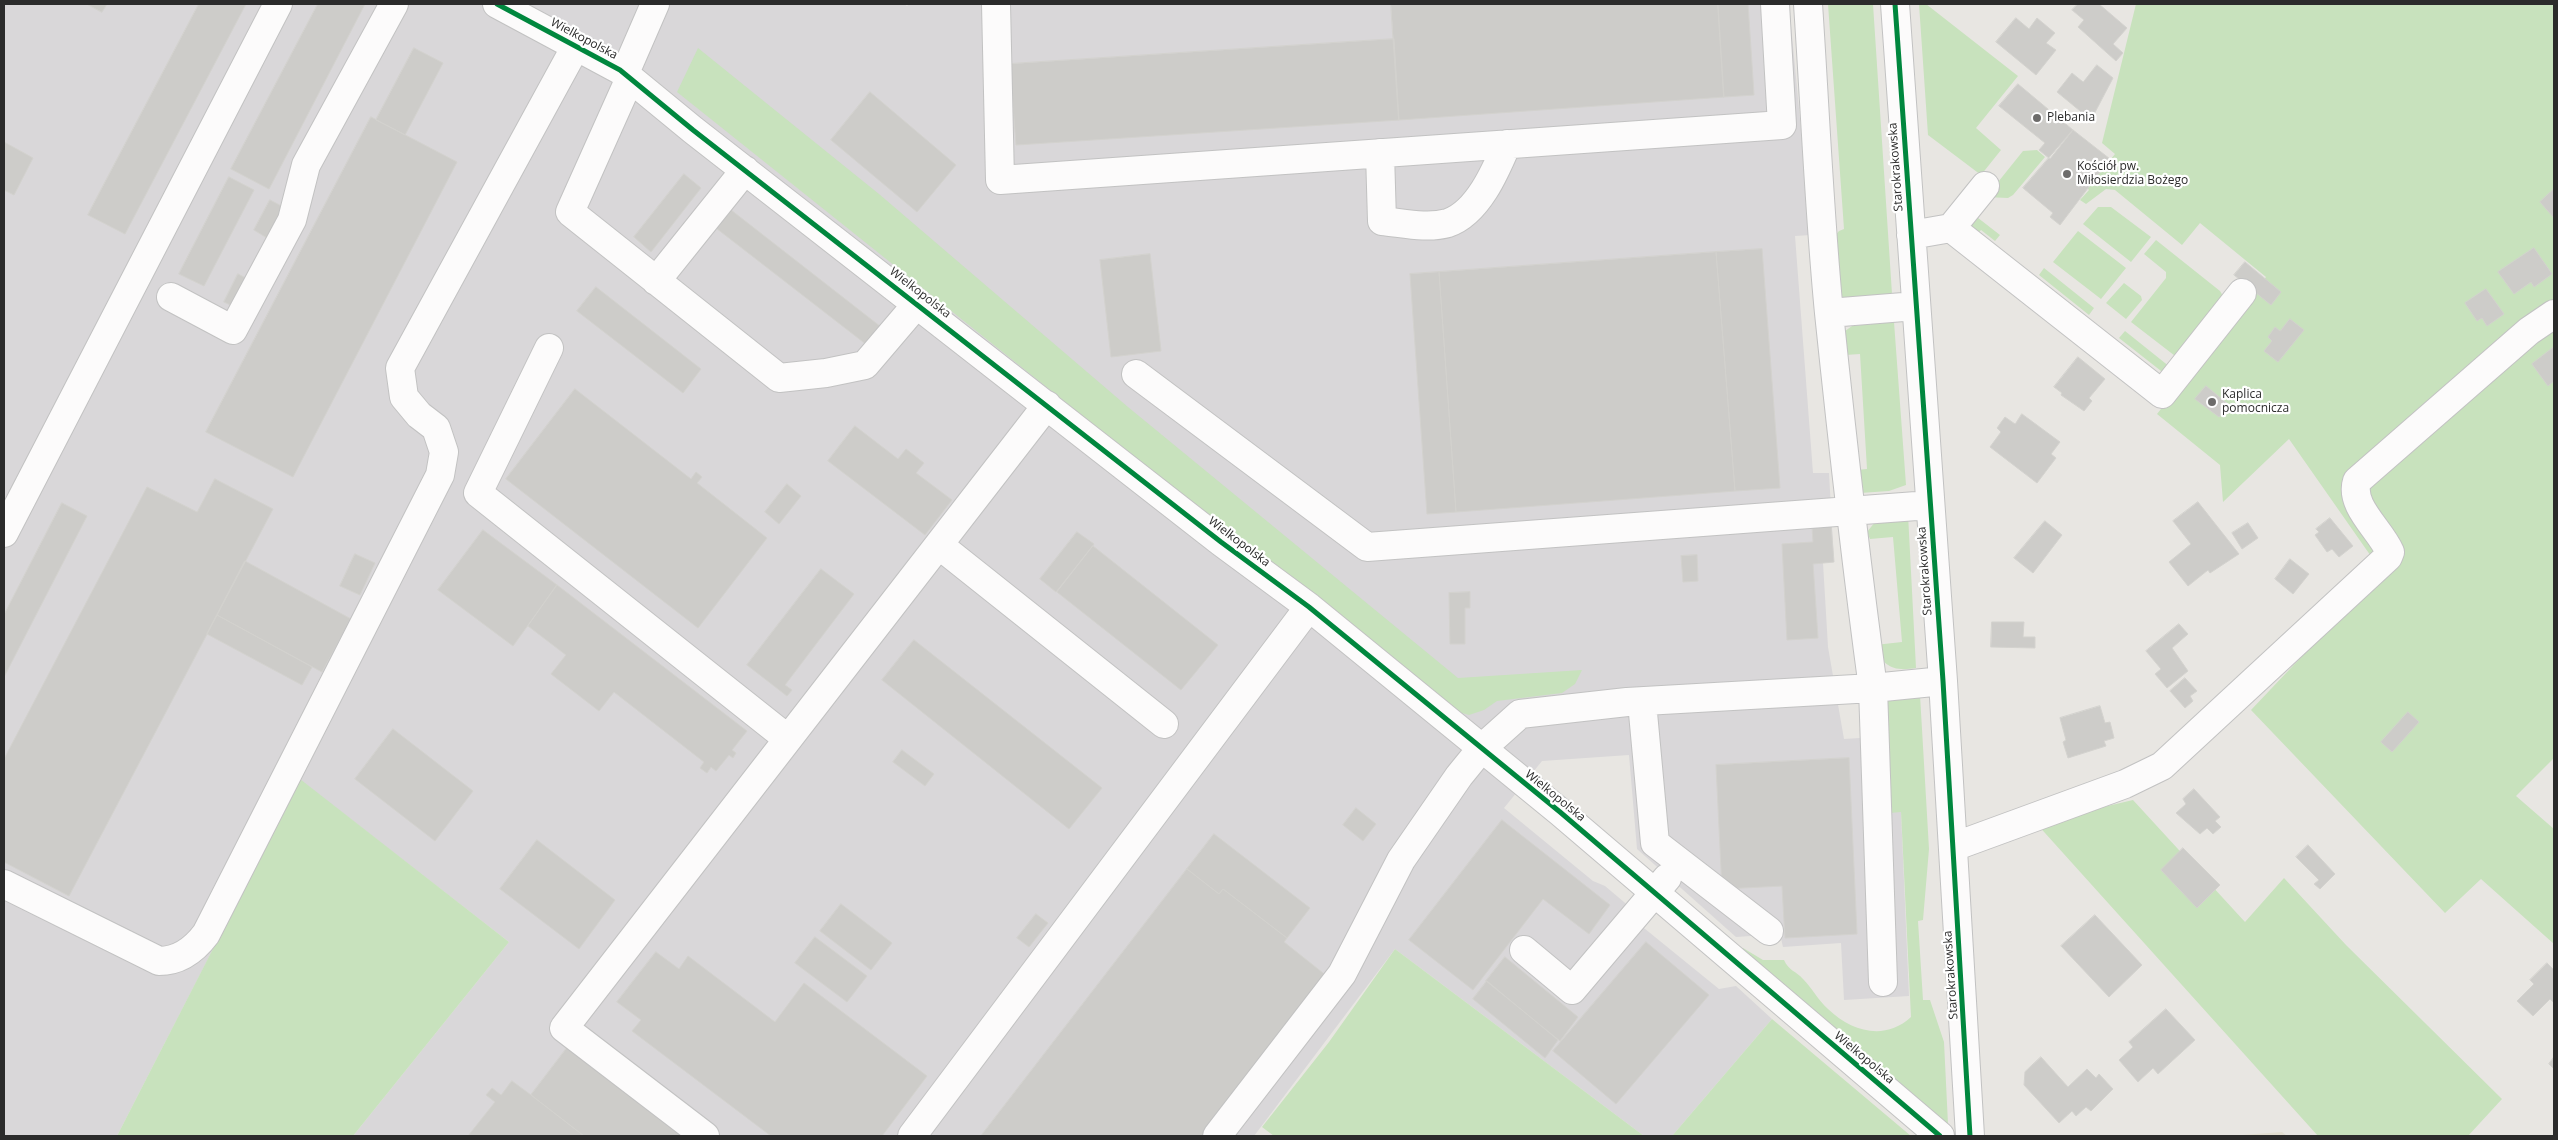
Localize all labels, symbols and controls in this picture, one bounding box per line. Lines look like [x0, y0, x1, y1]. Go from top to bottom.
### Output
street label: Wielkopolska [548, 15, 620, 63]
place label: Plebania [2047, 111, 2095, 125]
marker: Plebania [2031, 112, 2043, 124]
street label: Starokrakowska [1886, 122, 1906, 212]
place label: Kościół pw. Miłosierdzia Bożego [2077, 160, 2188, 188]
marker: Kościół pw. Miłosierdzia Bożego [2061, 168, 2073, 180]
street label: Wielkopolska [887, 265, 953, 321]
place label: Kaplica pomocnicza [2222, 388, 2289, 416]
marker: Kaplica pomocnicza [2206, 396, 2218, 408]
street label: Wielkopolska [1205, 514, 1273, 570]
street label: Starokrakowska [1915, 526, 1935, 616]
street label: Wielkopolska [1522, 767, 1588, 825]
street label: Starokrakowska [1941, 930, 1961, 1020]
street label: Wielkopolska [1831, 1029, 1897, 1087]

